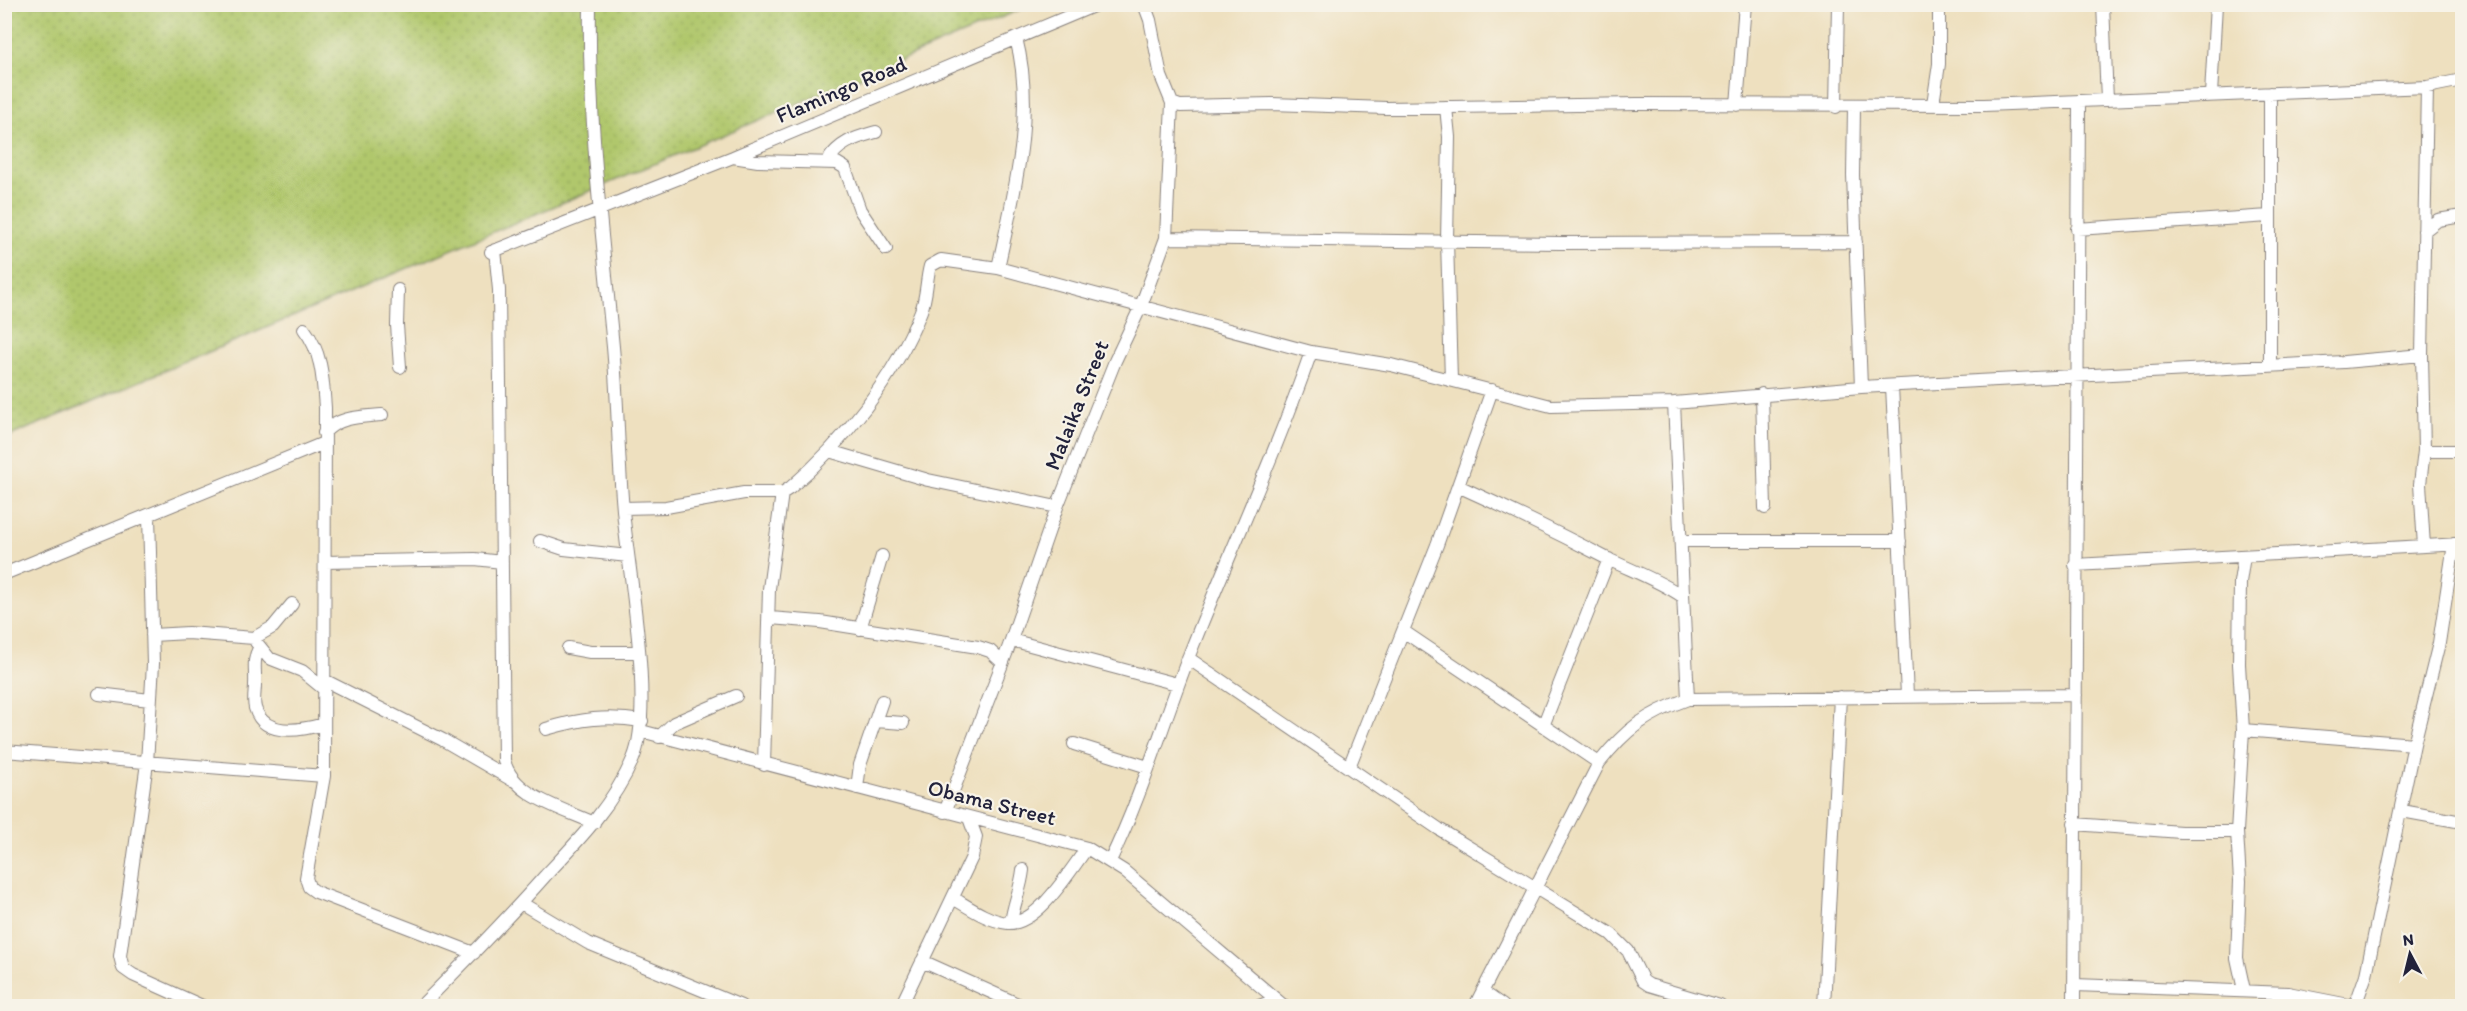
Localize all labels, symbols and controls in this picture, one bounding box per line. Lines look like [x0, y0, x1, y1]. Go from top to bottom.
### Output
street label: Flamingo Road [772, 50, 911, 129]
street label: Malaika Street [1038, 336, 1115, 474]
street label: Obama Street [925, 774, 1059, 831]
north arrow [2380, 924, 2440, 984]
text: N [2402, 930, 2415, 950]

